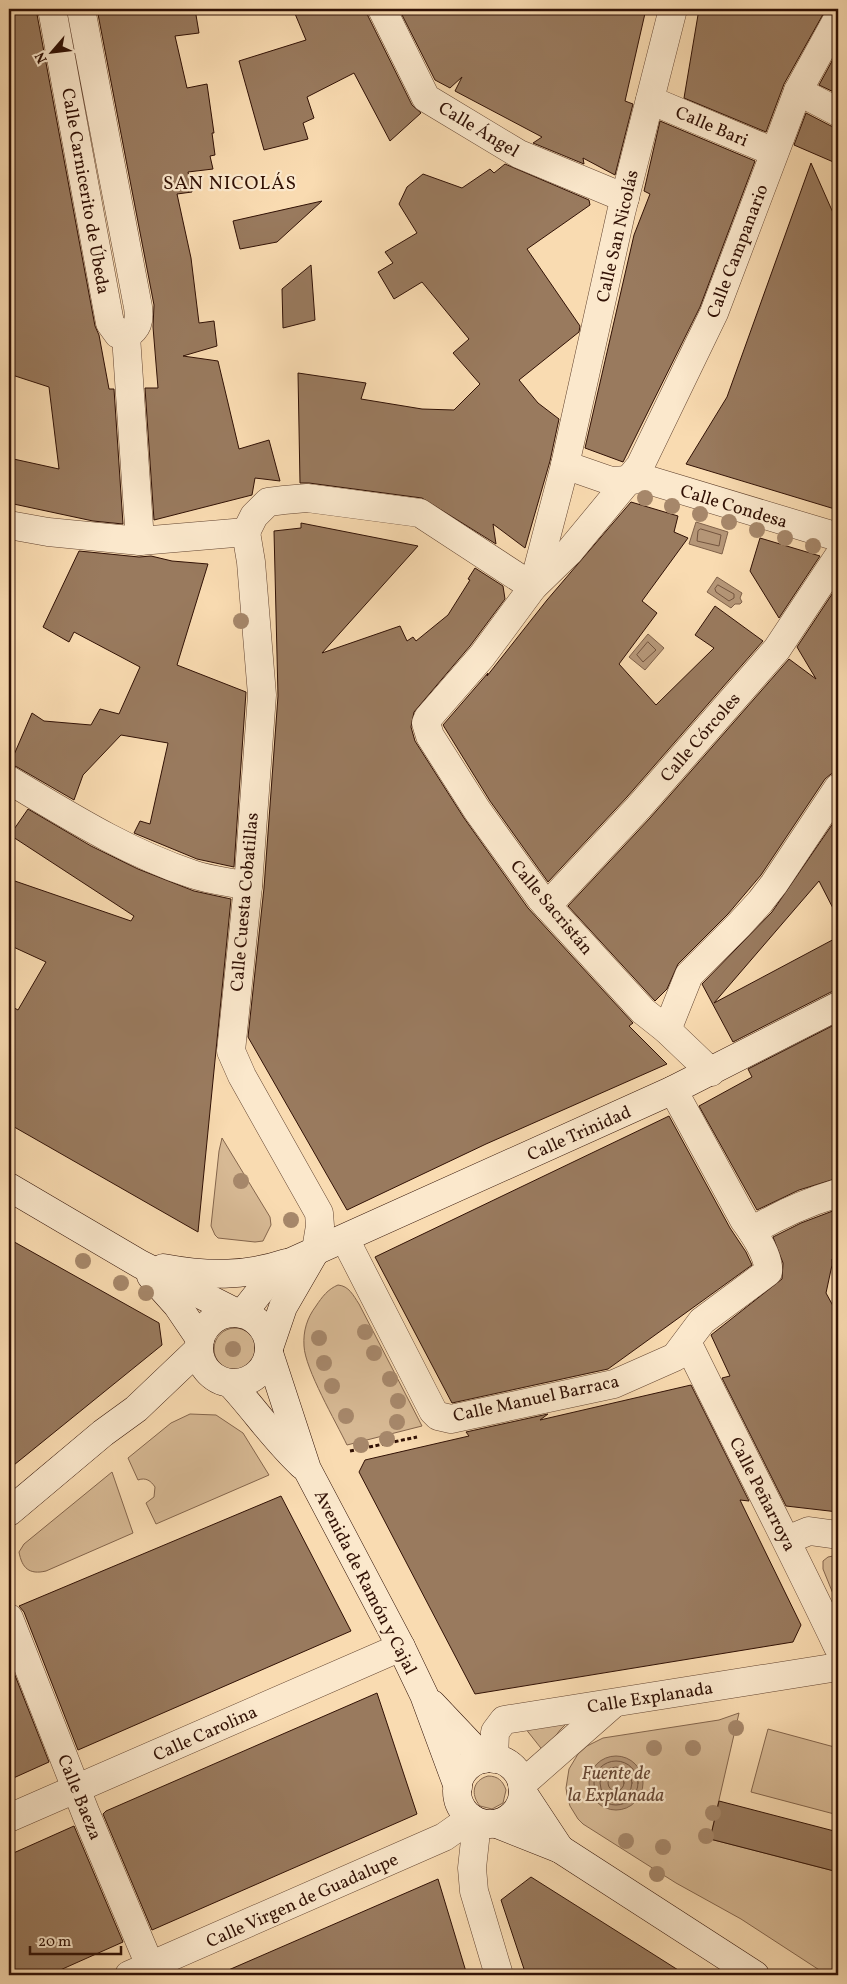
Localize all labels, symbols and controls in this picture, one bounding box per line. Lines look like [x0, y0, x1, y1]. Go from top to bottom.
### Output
north arrow [28, 28, 78, 78]
text: N [31, 48, 53, 66]
street label: Calle Carnicerito de Úbeda [54, 86, 115, 296]
street label: Calle Ángel [433, 96, 523, 164]
street label: Calle Bari [671, 101, 752, 154]
street label: Calle San Nicolás [591, 168, 646, 305]
district label: SAN NICOLÁS [163, 171, 297, 197]
street label: Calle Campanario [701, 181, 775, 322]
street label: Calle Condesa [677, 479, 790, 536]
street label: Calle Córcoles [655, 688, 747, 788]
street label: Calle Cuesta Cobatillas [225, 812, 266, 993]
street label: Calle Sacristán [504, 855, 598, 961]
street label: Calle Trinidad [524, 1100, 636, 1168]
street label: Calle Manuel Barraca [451, 1370, 622, 1429]
street label: Calle Peñarroya [722, 1433, 801, 1556]
street label: Avenida de Ramón y Cajal [307, 1486, 422, 1679]
street label: Calle Explanada [585, 1676, 715, 1721]
street label: Calle Carolina [149, 1700, 262, 1769]
street label: Calle Baeza [50, 1751, 107, 1844]
water label: Fuente de la Explanada [568, 1761, 664, 1809]
street label: Calle Virgen de Guadalupe [203, 1848, 403, 1955]
scale bar [30, 1924, 121, 1956]
text: 20 m [38, 1932, 71, 1953]

